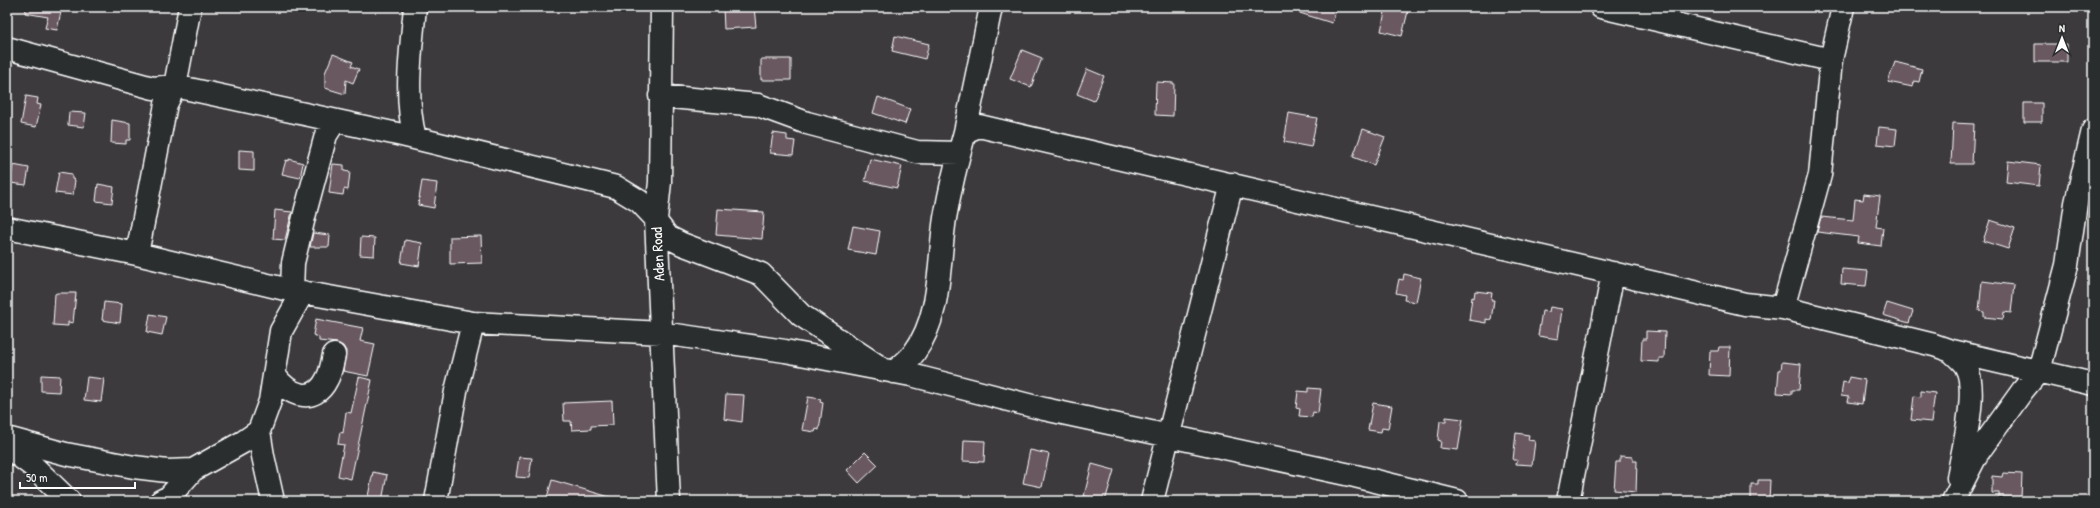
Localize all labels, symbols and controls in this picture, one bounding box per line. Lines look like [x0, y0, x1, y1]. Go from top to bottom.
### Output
north arrow [2042, 18, 2082, 58]
text: N [2059, 21, 2065, 35]
street label: Aden Road [646, 226, 669, 282]
scale bar [20, 464, 135, 490]
text: 50 m [26, 469, 47, 486]

